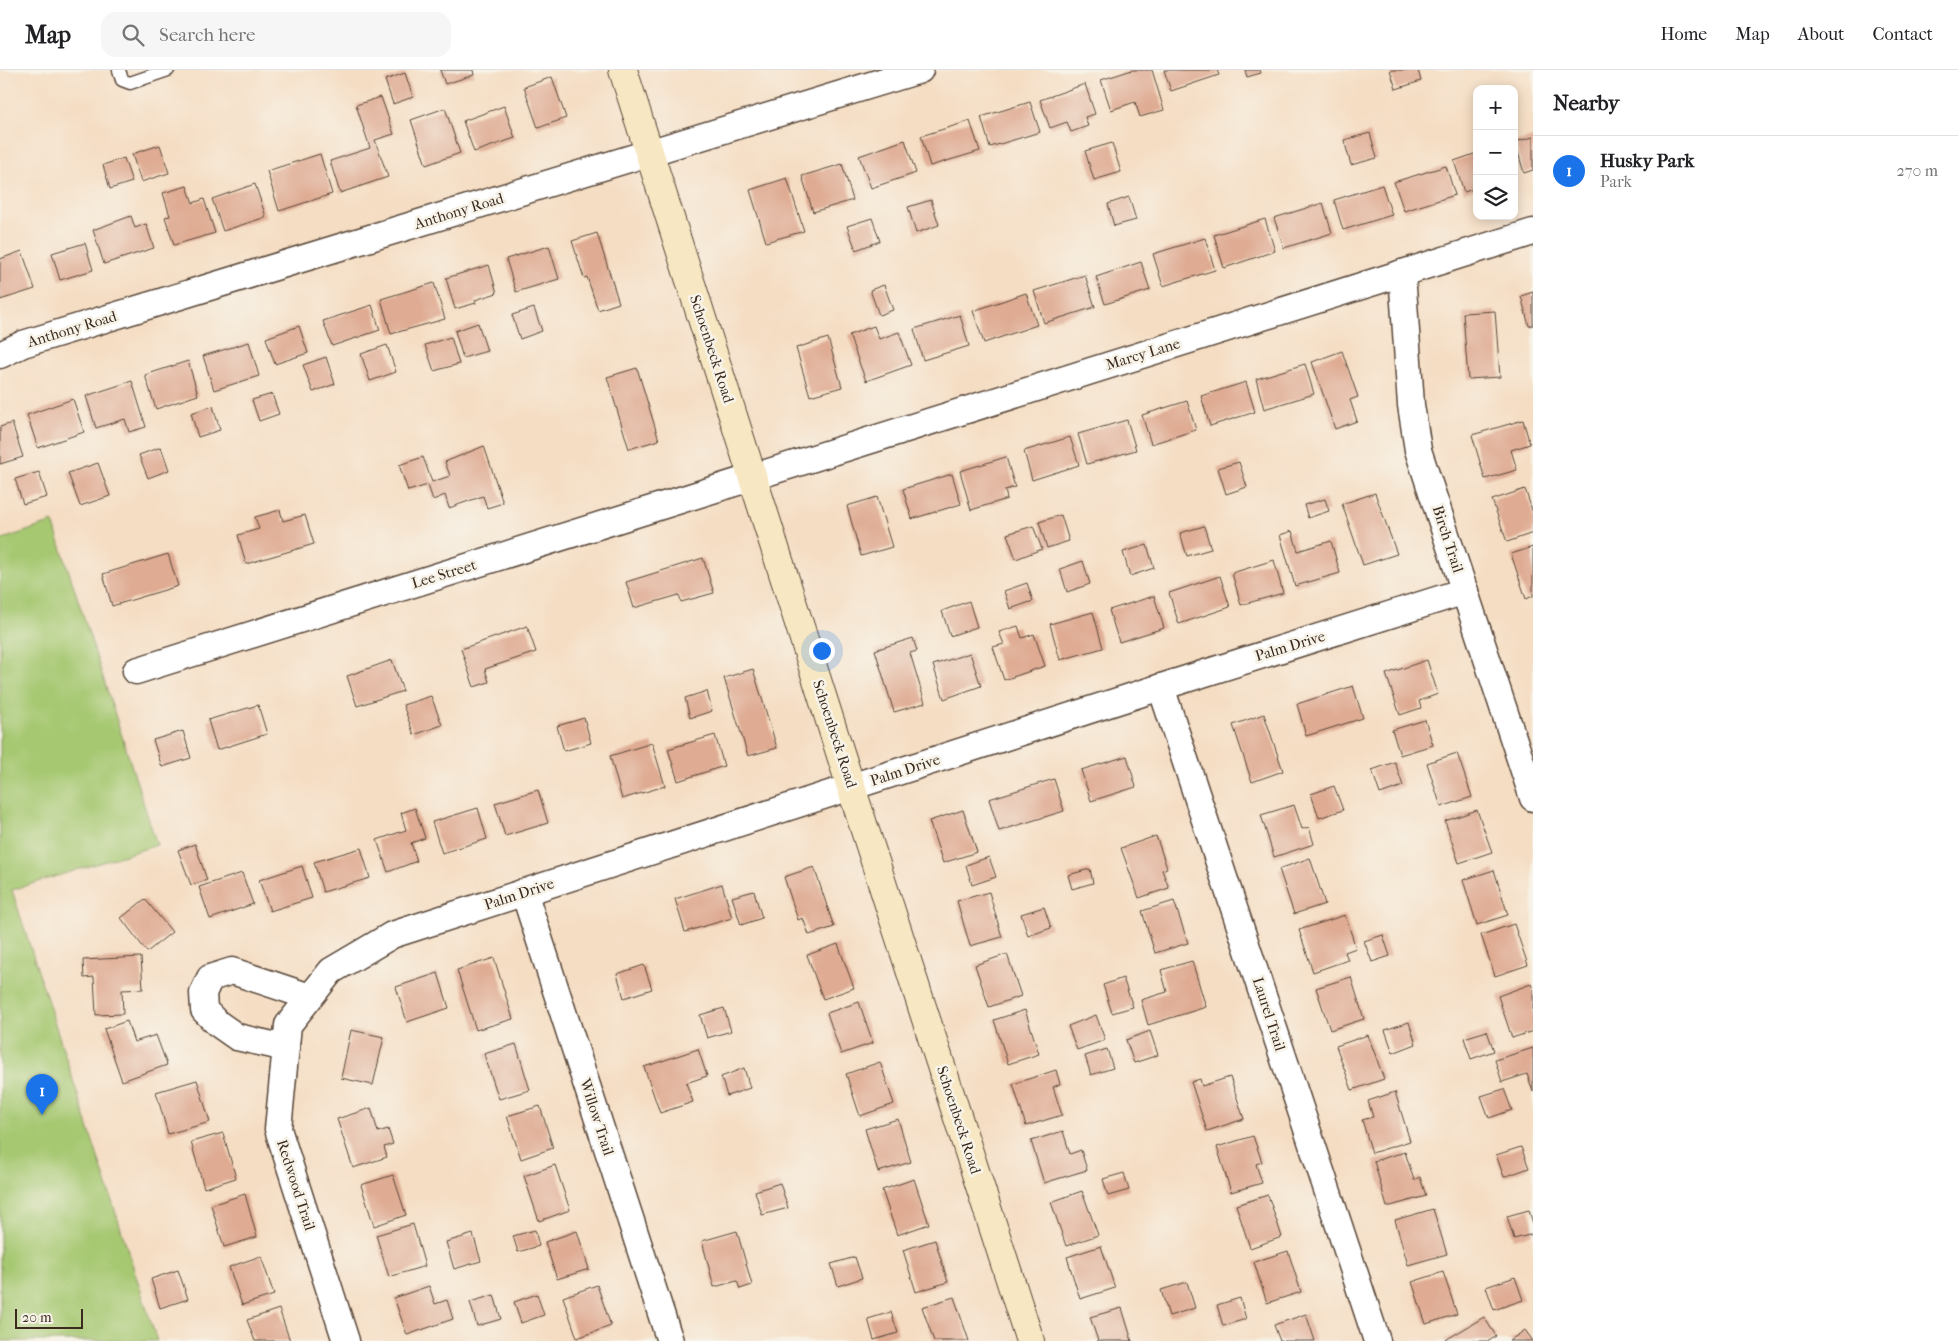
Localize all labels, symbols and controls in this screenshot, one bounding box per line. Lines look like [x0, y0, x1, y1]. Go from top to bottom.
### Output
search box [101, 12, 451, 57]
text: Map [25, 21, 71, 49]
icon: search [119, 21, 147, 49]
text: Search here [159, 24, 255, 46]
text: Home [1660, 24, 1707, 45]
text: Map [1735, 24, 1770, 45]
text: About [1798, 24, 1844, 45]
text: Contact [1872, 24, 1933, 45]
map controls [1473, 85, 1518, 220]
button: + [1473, 85, 1518, 130]
text: Nearby [1553, 91, 1619, 115]
button: − [1473, 130, 1518, 175]
text: Husky Park [1600, 150, 1694, 172]
text: 1 [1566, 161, 1572, 180]
text: 270 m [1897, 161, 1938, 180]
text: Park [1600, 172, 1632, 191]
button: layers [1473, 175, 1518, 220]
street label: Anthony Road [411, 189, 507, 233]
street label: Schoenbeck Road [686, 293, 738, 406]
street label: Anthony Road [24, 307, 120, 351]
street label: Marcy Lane [1104, 334, 1183, 374]
street label: Birch Trail [1429, 503, 1467, 575]
street label: Lee Street [409, 555, 479, 592]
street label: Palm Drive [1253, 627, 1328, 665]
your location [809, 638, 835, 664]
street label: Schoenbeck Road [809, 678, 861, 791]
street label: Palm Drive [868, 750, 943, 790]
street label: Palm Drive [482, 874, 557, 914]
street label: Laurel Trail [1249, 975, 1289, 1053]
street label: Schoenbeck Road [933, 1064, 985, 1177]
pin: 1 [26, 1074, 58, 1115]
street label: Willow Trail [576, 1075, 618, 1158]
street label: Redwood Trail [273, 1137, 319, 1233]
scale bar [15, 1306, 82, 1329]
text: 20 m [22, 1309, 52, 1326]

